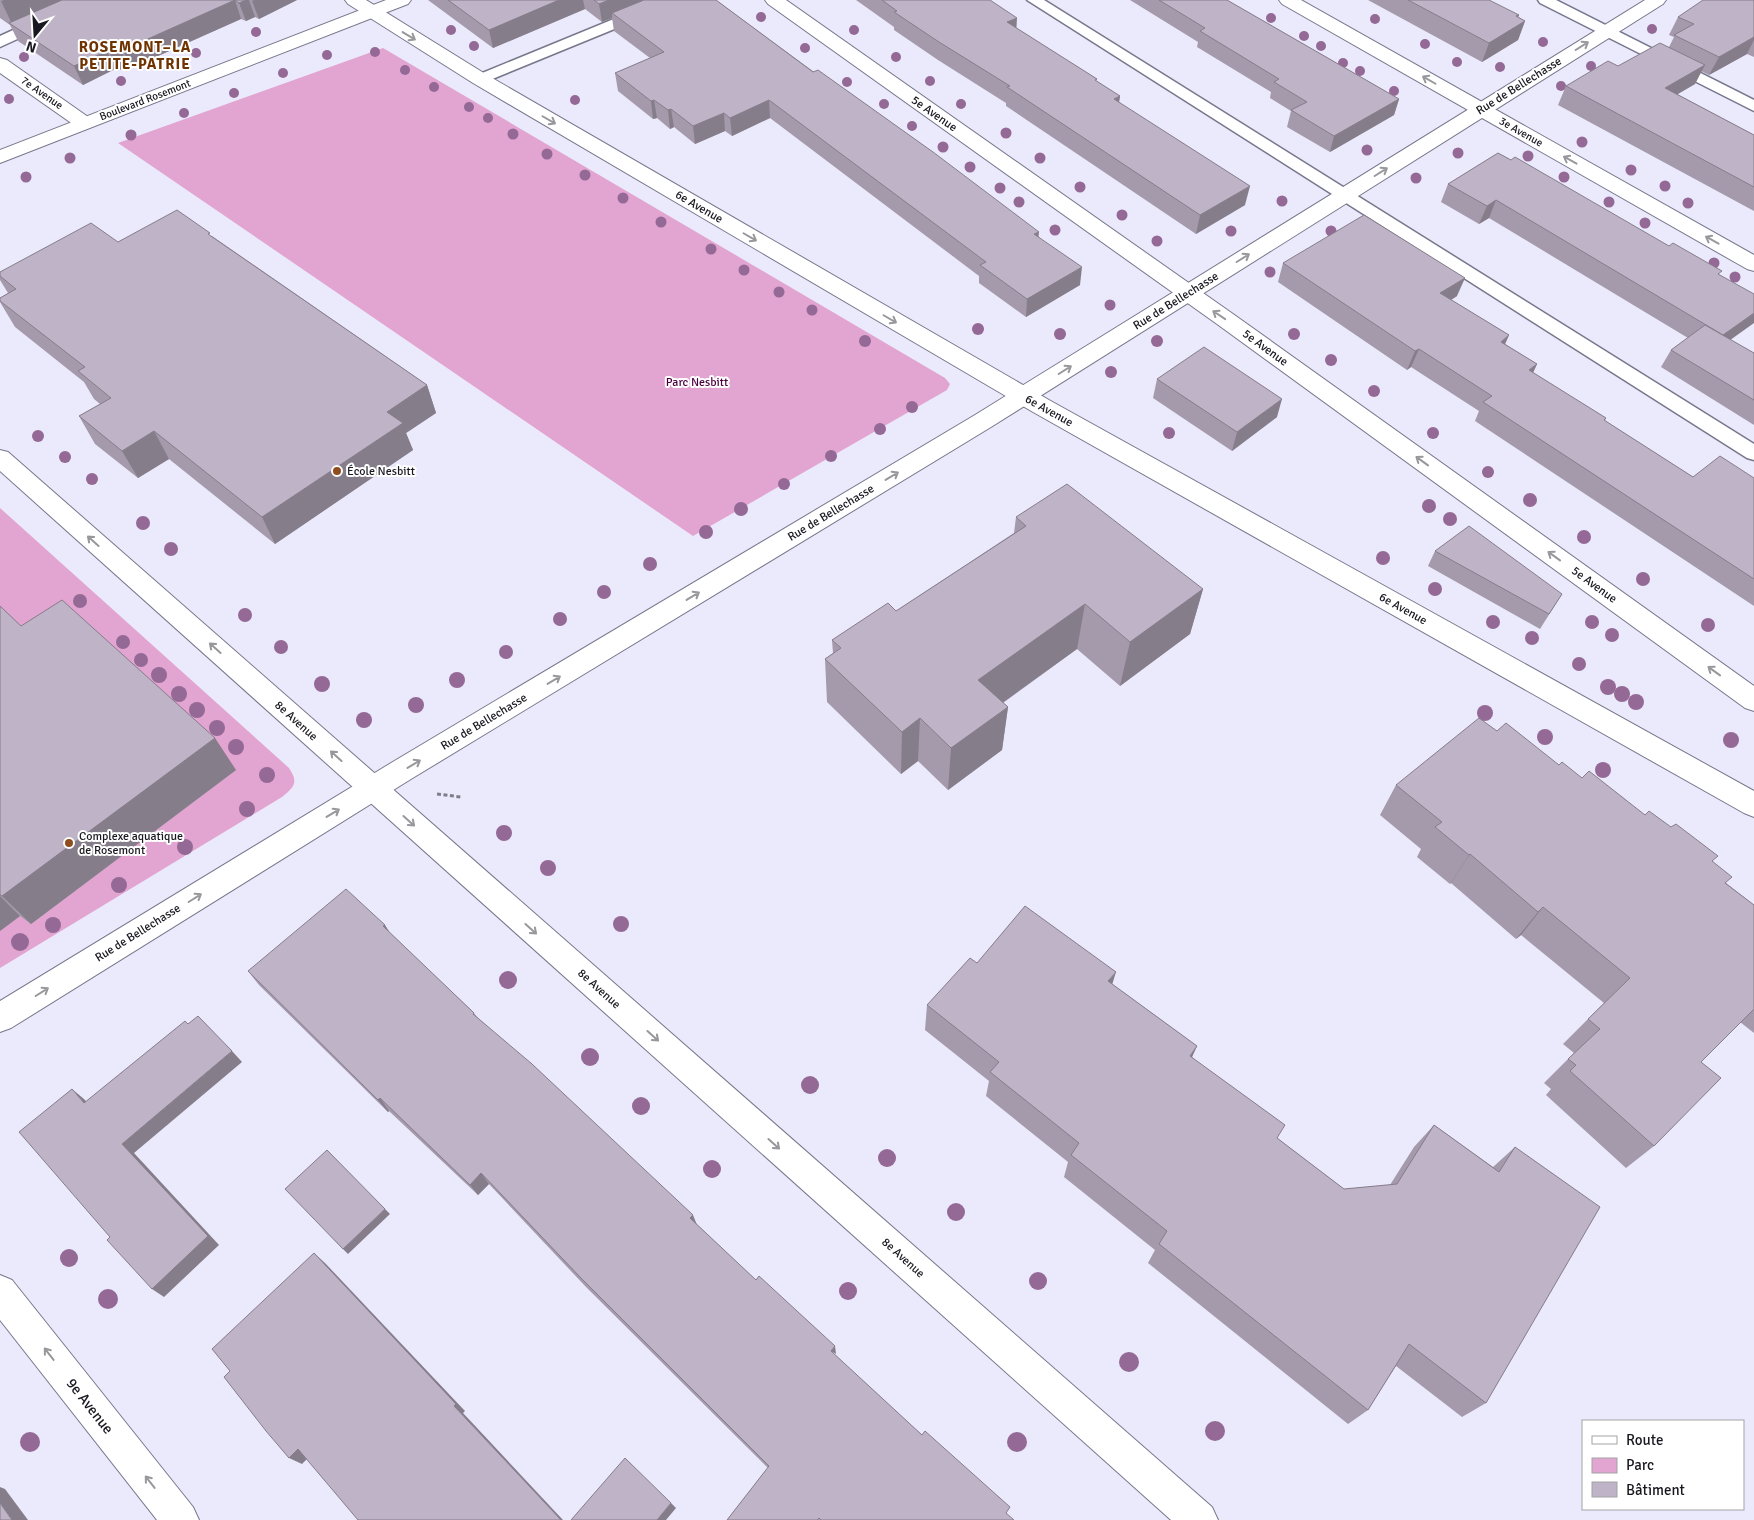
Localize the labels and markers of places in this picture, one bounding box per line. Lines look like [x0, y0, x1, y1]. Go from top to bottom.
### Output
place label: École Nesbitt [347, 464, 415, 479]
marker: École Nesbitt [331, 465, 343, 477]
place label: Complexe aquatique de Rosemont [79, 829, 183, 858]
marker: Complexe aquatique de Rosemont [63, 837, 75, 849]

